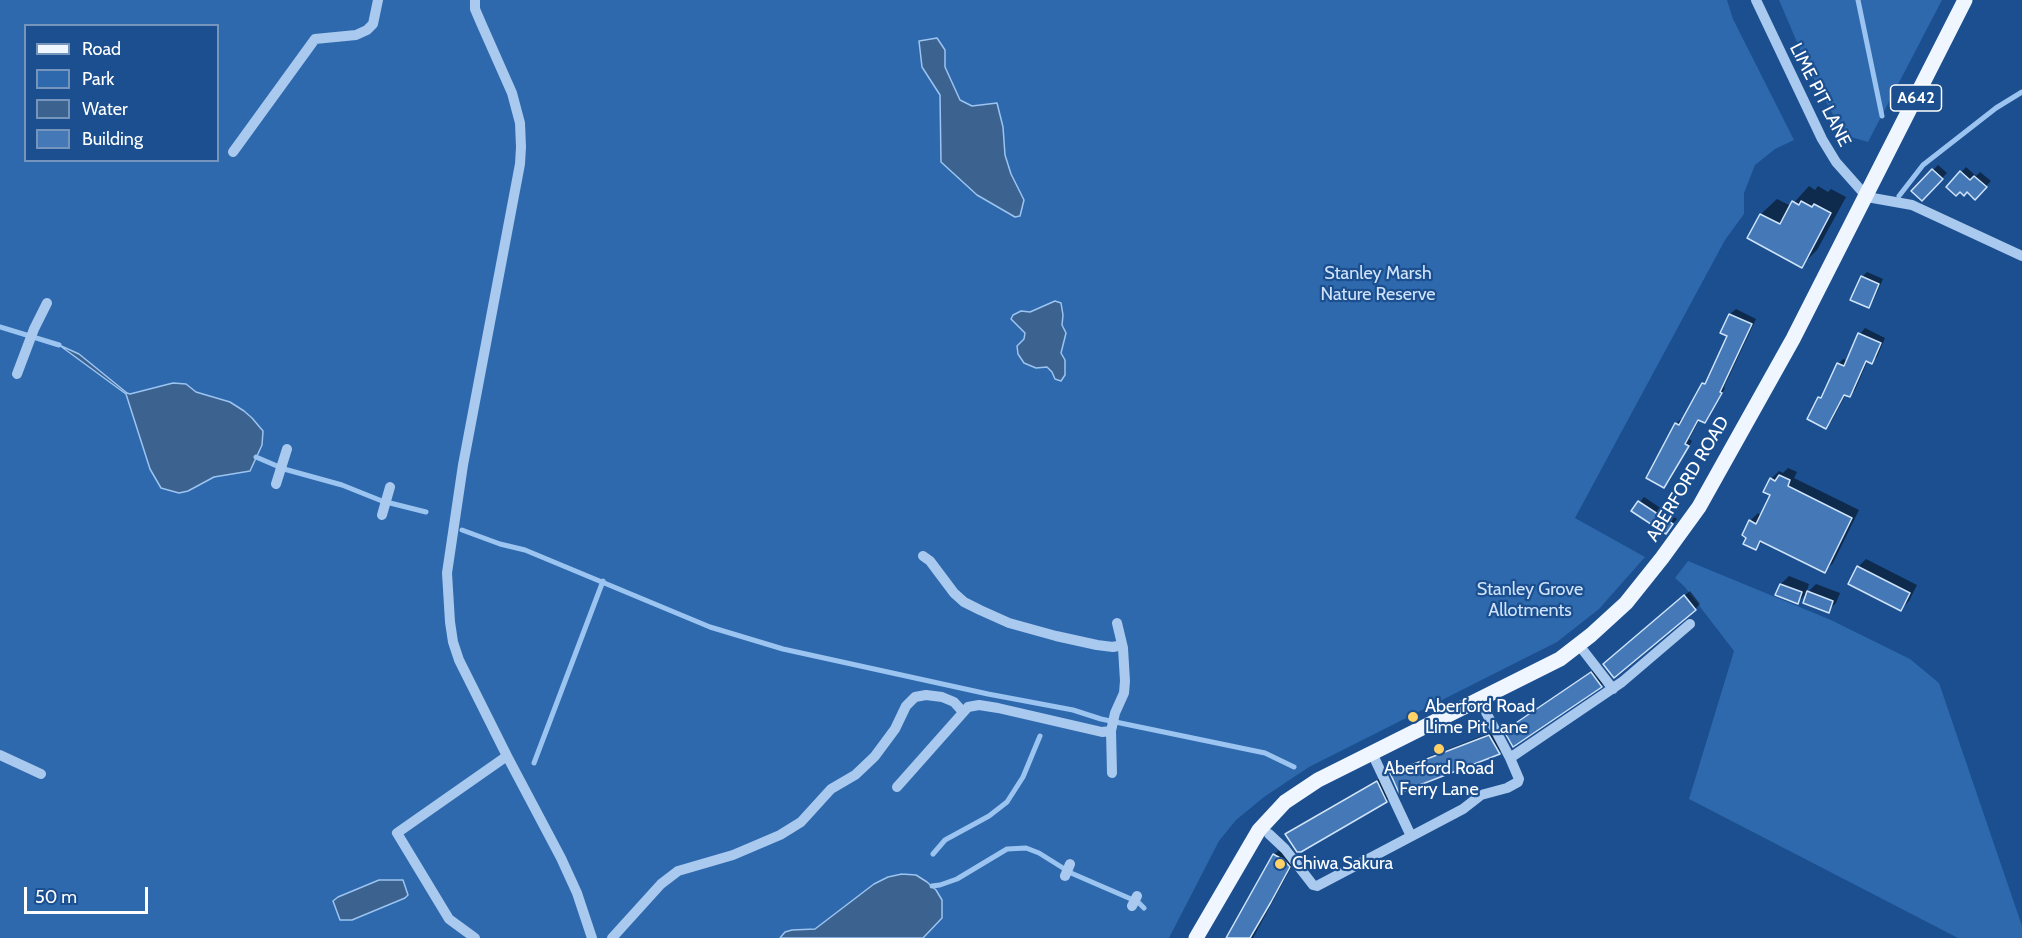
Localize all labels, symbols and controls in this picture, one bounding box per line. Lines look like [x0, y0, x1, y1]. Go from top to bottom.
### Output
legend [24, 24, 219, 162]
text: Road [82, 38, 121, 60]
street label: LIME PIT LANE [1785, 40, 1855, 150]
text: Park [82, 68, 114, 90]
road number: A642 [1890, 85, 1942, 111]
text: Water [82, 98, 128, 120]
text: Building [82, 128, 143, 150]
park label: Stanley Marsh Nature Reserve [1320, 263, 1436, 306]
street label: ABERFORD ROAD [1642, 412, 1734, 546]
park label: Stanley Grove Allotments [1477, 579, 1583, 622]
place label: Aberford Road Lime Pit Lane [1425, 696, 1535, 738]
marker: Aberford Road Lime Pit Lane [1406, 710, 1420, 724]
marker: Aberford Road Ferry Lane [1432, 742, 1446, 756]
place label: Aberford Road Ferry Lane [1384, 758, 1494, 800]
place label: Chiwa Sakura [1292, 853, 1393, 875]
marker: Chiwa Sakura [1273, 857, 1287, 871]
scale bar [27, 875, 152, 913]
text: 50 m [35, 886, 77, 908]

